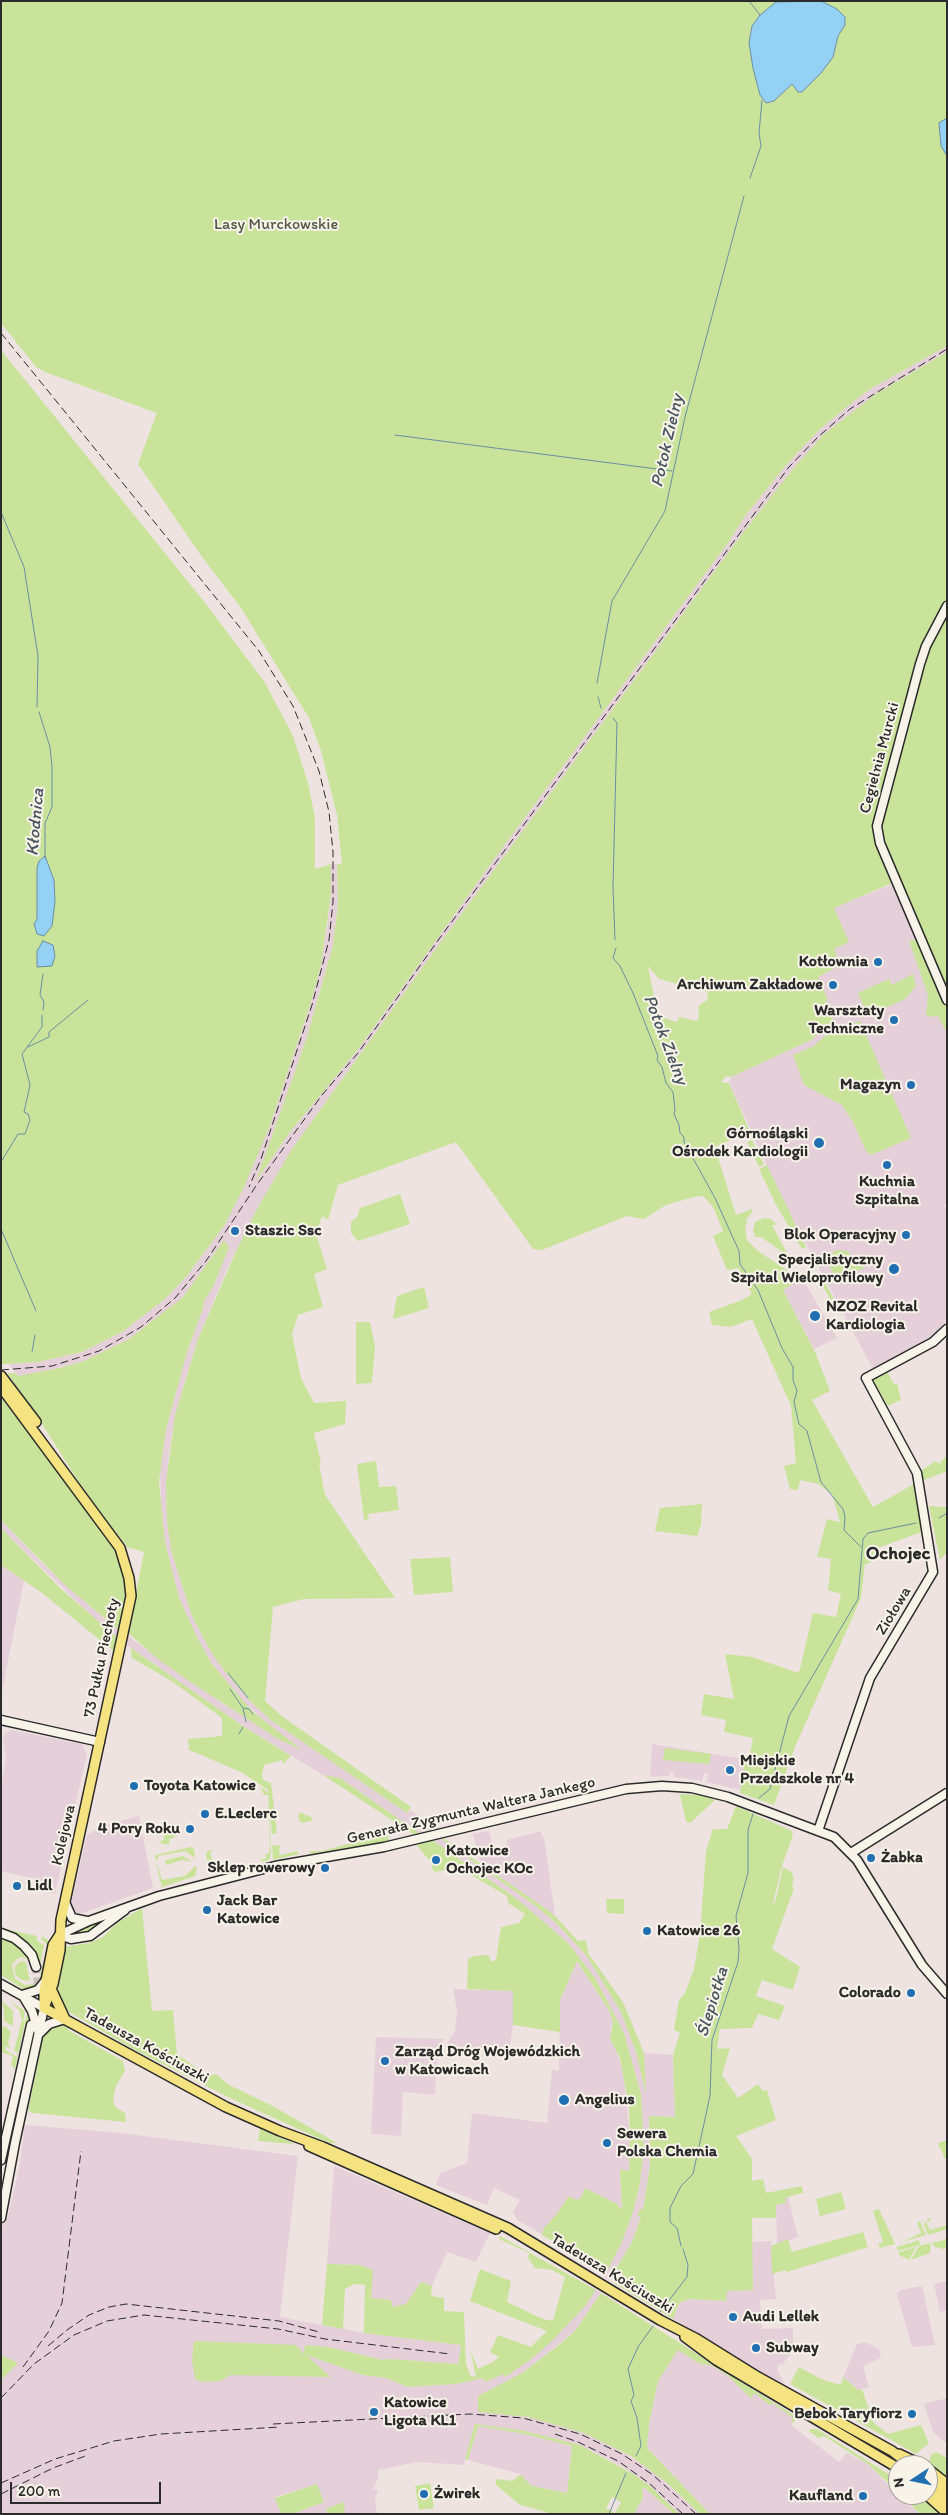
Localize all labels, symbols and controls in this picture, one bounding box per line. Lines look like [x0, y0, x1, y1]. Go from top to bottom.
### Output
park label: Lasy Murckowskie [214, 215, 338, 235]
water label: Potok Zielny [647, 392, 689, 490]
street label: Cegielnia Murcki [856, 700, 904, 816]
water label: Kłodnica [22, 787, 50, 857]
place label: Kotłownia [799, 952, 868, 972]
marker: Kotłownia [872, 956, 884, 968]
place label: Archiwum Zakładowe [677, 975, 823, 995]
marker: Archiwum Zakładowe [827, 979, 839, 991]
water label: Potok Zielny [638, 992, 692, 1088]
place label: Warsztaty Techniczne [809, 1001, 884, 1039]
marker: Warsztaty Techniczne [888, 1014, 900, 1026]
place label: Magazyn [840, 1075, 901, 1095]
marker: Magazyn [905, 1079, 917, 1091]
place label: Górnośląski Ośrodek Kardiologii [672, 1124, 808, 1162]
marker: Górnośląski Ośrodek Kardiologii [812, 1136, 826, 1150]
marker: Kuchnia Szpitalna [881, 1159, 893, 1171]
place label: Kuchnia Szpitalna [855, 1172, 919, 1210]
place label: Staszic Ssc [245, 1221, 321, 1241]
marker: Staszic Ssc [229, 1225, 241, 1237]
place label: Blok Operacyjny [784, 1225, 896, 1245]
marker: Blok Operacyjny [900, 1229, 912, 1241]
place label: Specjalistyczny Szpital Wieloprofilowy [731, 1250, 883, 1288]
marker: Specjalistyczny Szpital Wieloprofilowy [887, 1262, 901, 1276]
place label: NZOZ Revital Kardiologia [826, 1297, 918, 1335]
marker: NZOZ Revital Kardiologia [808, 1309, 822, 1323]
district label: Ochojec [866, 1543, 930, 1565]
street label: Ziołowa [872, 1583, 916, 1639]
street label: 73 Pułku Piechoty [80, 1597, 124, 1719]
place label: Miejskie Przedszkole nr 4 [740, 1751, 854, 1789]
marker: Miejskie Przedszkole nr 4 [724, 1764, 736, 1776]
street label: Generała Zygmunta Waltera Jankego [345, 1773, 597, 1849]
place label: Toyota Katowice [144, 1776, 256, 1796]
marker: Toyota Katowice [128, 1780, 140, 1792]
street label: Kolejowa [48, 1803, 80, 1867]
place label: E.Leclerc [215, 1804, 277, 1824]
marker: E.Leclerc [199, 1808, 211, 1820]
place label: 4 Pory Roku [98, 1819, 180, 1839]
marker: 4 Pory Roku [184, 1823, 196, 1835]
place label: Katowice Ochojec KOc [446, 1841, 533, 1879]
place label: Żabka [881, 1848, 923, 1868]
marker: Żabka [865, 1852, 877, 1864]
marker: Katowice Ochojec KOc [430, 1854, 442, 1866]
place label: Sklep rowerowy [208, 1858, 315, 1878]
marker: Sklep rowerowy [319, 1862, 331, 1874]
place label: Lidl [27, 1876, 53, 1896]
marker: Lidl [11, 1880, 23, 1892]
place label: Jack Bar Katowice [217, 1891, 280, 1929]
marker: Jack Bar Katowice [201, 1904, 213, 1916]
place label: Katowice 26 [657, 1921, 740, 1941]
marker: Katowice 26 [641, 1925, 653, 1937]
water label: Ślepiotka [692, 1964, 734, 2040]
place label: Colorado [839, 1983, 901, 2003]
marker: Colorado [905, 1987, 917, 1999]
street label: Tadeusza Kościuszki [80, 2004, 212, 2088]
place label: Zarząd Dróg Wojewódzkich w Katowicach [395, 2042, 580, 2080]
marker: Zarząd Dróg Wojewódzkich w Katowicach [379, 2055, 391, 2067]
place label: Angelius [575, 2090, 635, 2110]
marker: Angelius [557, 2093, 571, 2107]
place label: Sewera Polska Chemia [617, 2124, 717, 2162]
marker: Sewera Polska Chemia [601, 2137, 613, 2149]
street label: Tadeusza Kościuszki [547, 2230, 677, 2318]
place label: Audi Lellek [743, 2307, 819, 2327]
marker: Audi Lellek [727, 2311, 739, 2323]
place label: Subway [766, 2338, 818, 2358]
marker: Subway [750, 2342, 762, 2354]
place label: Katowice Ligota KL1 [384, 2393, 456, 2431]
place label: Bebok Taryfiorz [794, 2404, 902, 2424]
marker: Katowice Ligota KL1 [368, 2406, 380, 2418]
marker: Bebok Taryfiorz [906, 2408, 918, 2420]
north arrow [888, 2455, 938, 2505]
scale bar [12, 2472, 164, 2504]
text: N [890, 2477, 908, 2489]
text: 200 m [18, 2482, 60, 2500]
place label: Żwirek [434, 2484, 480, 2504]
place label: Kaufland [789, 2486, 853, 2506]
marker: Żwirek [418, 2488, 430, 2500]
marker: Kaufland [857, 2490, 869, 2502]

